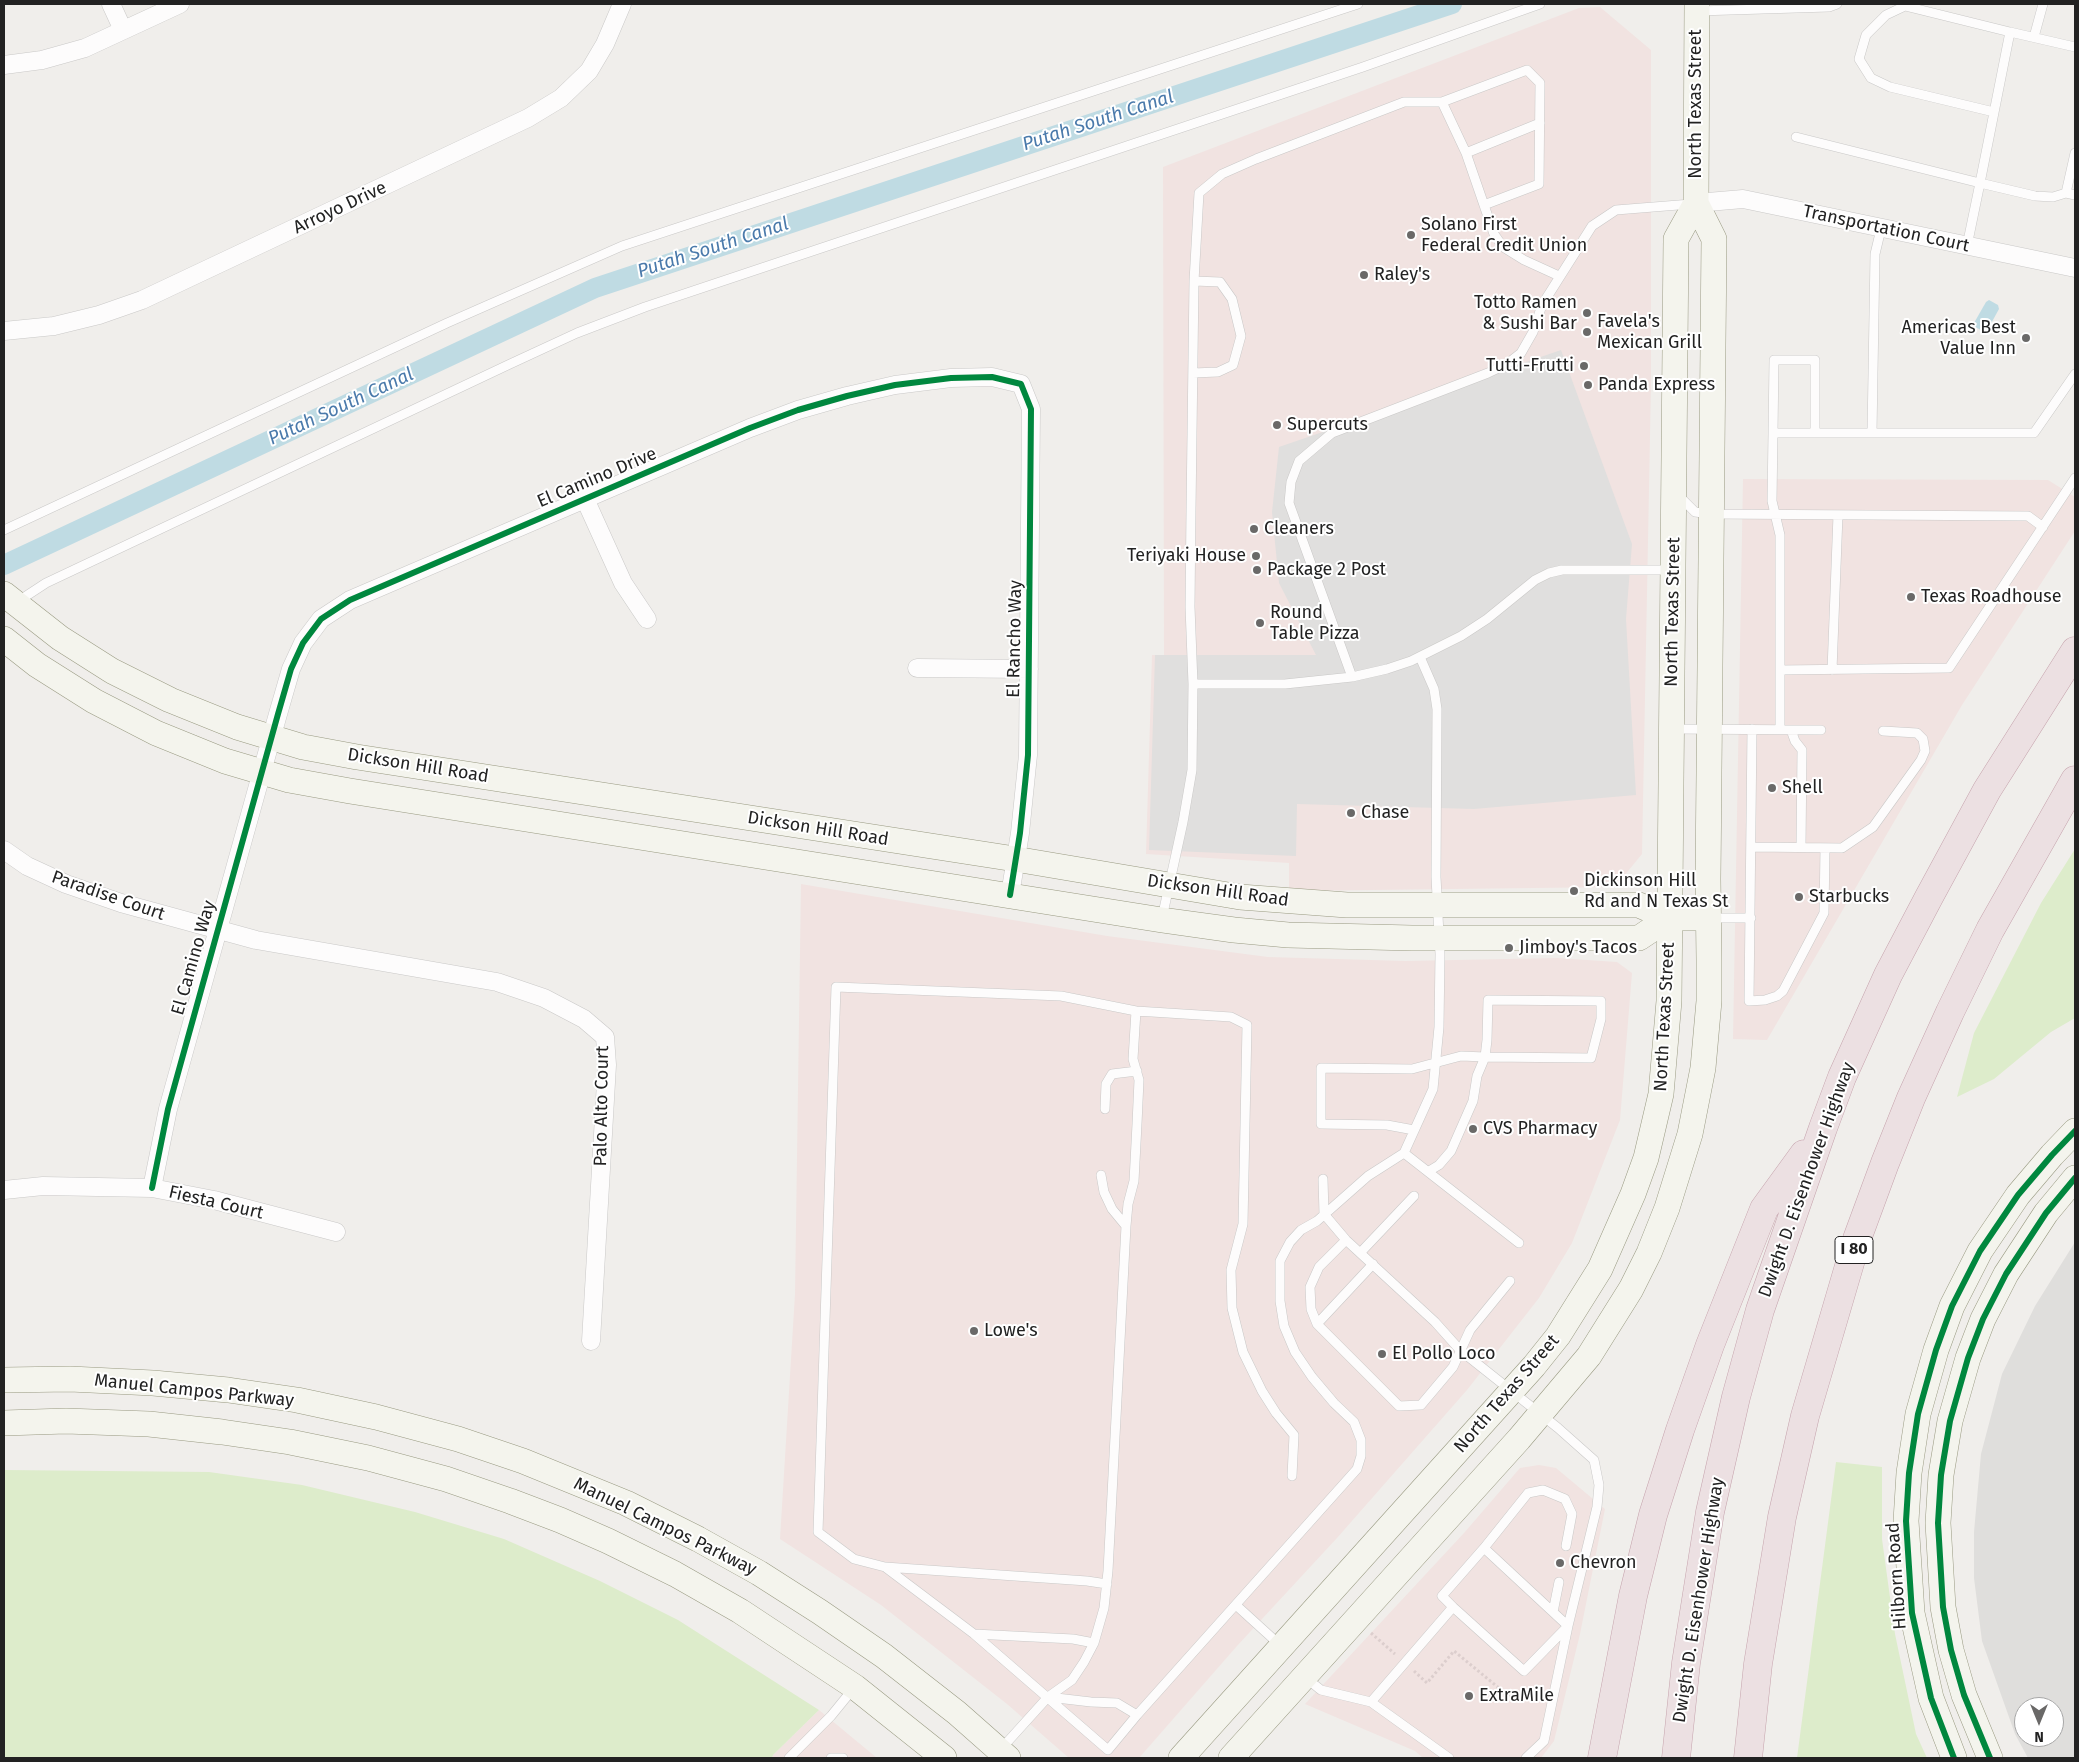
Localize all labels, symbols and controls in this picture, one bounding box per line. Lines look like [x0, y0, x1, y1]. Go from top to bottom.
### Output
street label: North Texas Street [1685, 29, 1707, 179]
water label: Putah South Canal [1020, 86, 1176, 156]
street label: Arroyo Drive [290, 177, 390, 239]
street label: Transportation Court [1801, 201, 1971, 257]
water label: Putah South Canal [635, 213, 791, 283]
place label: Solano First Federal Credit Union [1421, 214, 1587, 256]
marker: Solano First Federal Credit Union [1405, 229, 1417, 241]
place label: Raley's [1374, 264, 1430, 286]
marker: Raley's [1358, 269, 1370, 281]
place label: Totto Ramen & Sushi Bar [1474, 292, 1577, 334]
marker: Totto Ramen & Sushi Bar [1581, 307, 1593, 319]
place label: Favela's Mexican Grill [1597, 311, 1702, 354]
place label: Americas Best Value Inn [1902, 317, 2016, 359]
marker: Favela's Mexican Grill [1581, 326, 1593, 338]
marker: Americas Best Value Inn [2020, 332, 2032, 344]
place label: Tutti-Frutti [1486, 355, 1574, 377]
marker: Tutti-Frutti [1578, 360, 1590, 372]
water label: Putah South Canal [265, 363, 417, 451]
place label: Panda Express [1598, 374, 1715, 396]
marker: Panda Express [1582, 379, 1594, 391]
place label: Supercuts [1287, 414, 1368, 436]
marker: Supercuts [1271, 419, 1283, 431]
street label: El Camino Drive [534, 443, 660, 513]
place label: Cleaners [1264, 518, 1334, 540]
marker: Cleaners [1248, 523, 1260, 535]
street label: North Texas Street [1661, 537, 1685, 687]
place label: Teriyaki House [1127, 545, 1246, 567]
marker: Teriyaki House [1250, 550, 1262, 562]
place label: Package 2 Post [1267, 559, 1386, 581]
marker: Package 2 Post [1251, 564, 1263, 576]
street label: El Rancho Way [1003, 580, 1027, 698]
place label: Texas Roadhouse [1921, 586, 2061, 608]
marker: Texas Roadhouse [1905, 591, 1917, 603]
place label: Round Table Pizza [1270, 602, 1359, 644]
marker: Round Table Pizza [1254, 617, 1266, 629]
street label: Dickson Hill Road [346, 744, 490, 788]
place label: Shell [1782, 777, 1823, 799]
marker: Shell [1766, 782, 1778, 794]
place label: Chase [1361, 802, 1409, 824]
street label: Dickson Hill Road [746, 807, 890, 851]
marker: Chase [1345, 807, 1357, 819]
street label: Paradise Court [49, 867, 167, 925]
street label: Dickson Hill Road [1146, 870, 1290, 912]
place label: Dickinson Hill Rd and N Texas St [1584, 870, 1729, 912]
marker: Dickinson Hill Rd and N Texas St [1568, 885, 1580, 897]
place label: Starbucks [1809, 886, 1889, 908]
marker: Starbucks [1793, 891, 1805, 903]
street label: El Camino Way [167, 898, 221, 1018]
place label: Jimboy's Tacos [1519, 937, 1637, 959]
marker: Jimboy's Tacos [1503, 942, 1515, 954]
street label: North Texas Street [1650, 942, 1680, 1092]
street label: Palo Alto Court [590, 1045, 614, 1167]
street label: Dwight D. Eisenhower Highway [1754, 1060, 1860, 1300]
place label: CVS Pharmacy [1483, 1118, 1597, 1140]
marker: CVS Pharmacy [1467, 1123, 1479, 1135]
street label: Fiesta Court [167, 1182, 265, 1224]
road number: I 80 [1835, 1236, 1873, 1264]
place label: Lowe's [984, 1320, 1038, 1342]
marker: Lowe's [968, 1325, 980, 1337]
street label: North Texas Street [1450, 1330, 1564, 1458]
place label: El Pollo Loco [1392, 1343, 1495, 1365]
marker: El Pollo Loco [1376, 1348, 1388, 1360]
street label: Manuel Campos Parkway [93, 1370, 295, 1412]
street label: Manuel Campos Parkway [570, 1473, 760, 1581]
street label: Dwight D. Eisenhower Highway [1669, 1476, 1729, 1724]
street label: Hilborn Road [1882, 1522, 1912, 1630]
place label: Chevron [1570, 1552, 1637, 1574]
marker: Chevron [1554, 1557, 1566, 1569]
place label: ExtraMile [1479, 1685, 1554, 1707]
marker: ExtraMile [1463, 1690, 1475, 1702]
north arrow [2014, 1697, 2064, 1747]
text: N [2034, 1728, 2044, 1745]

